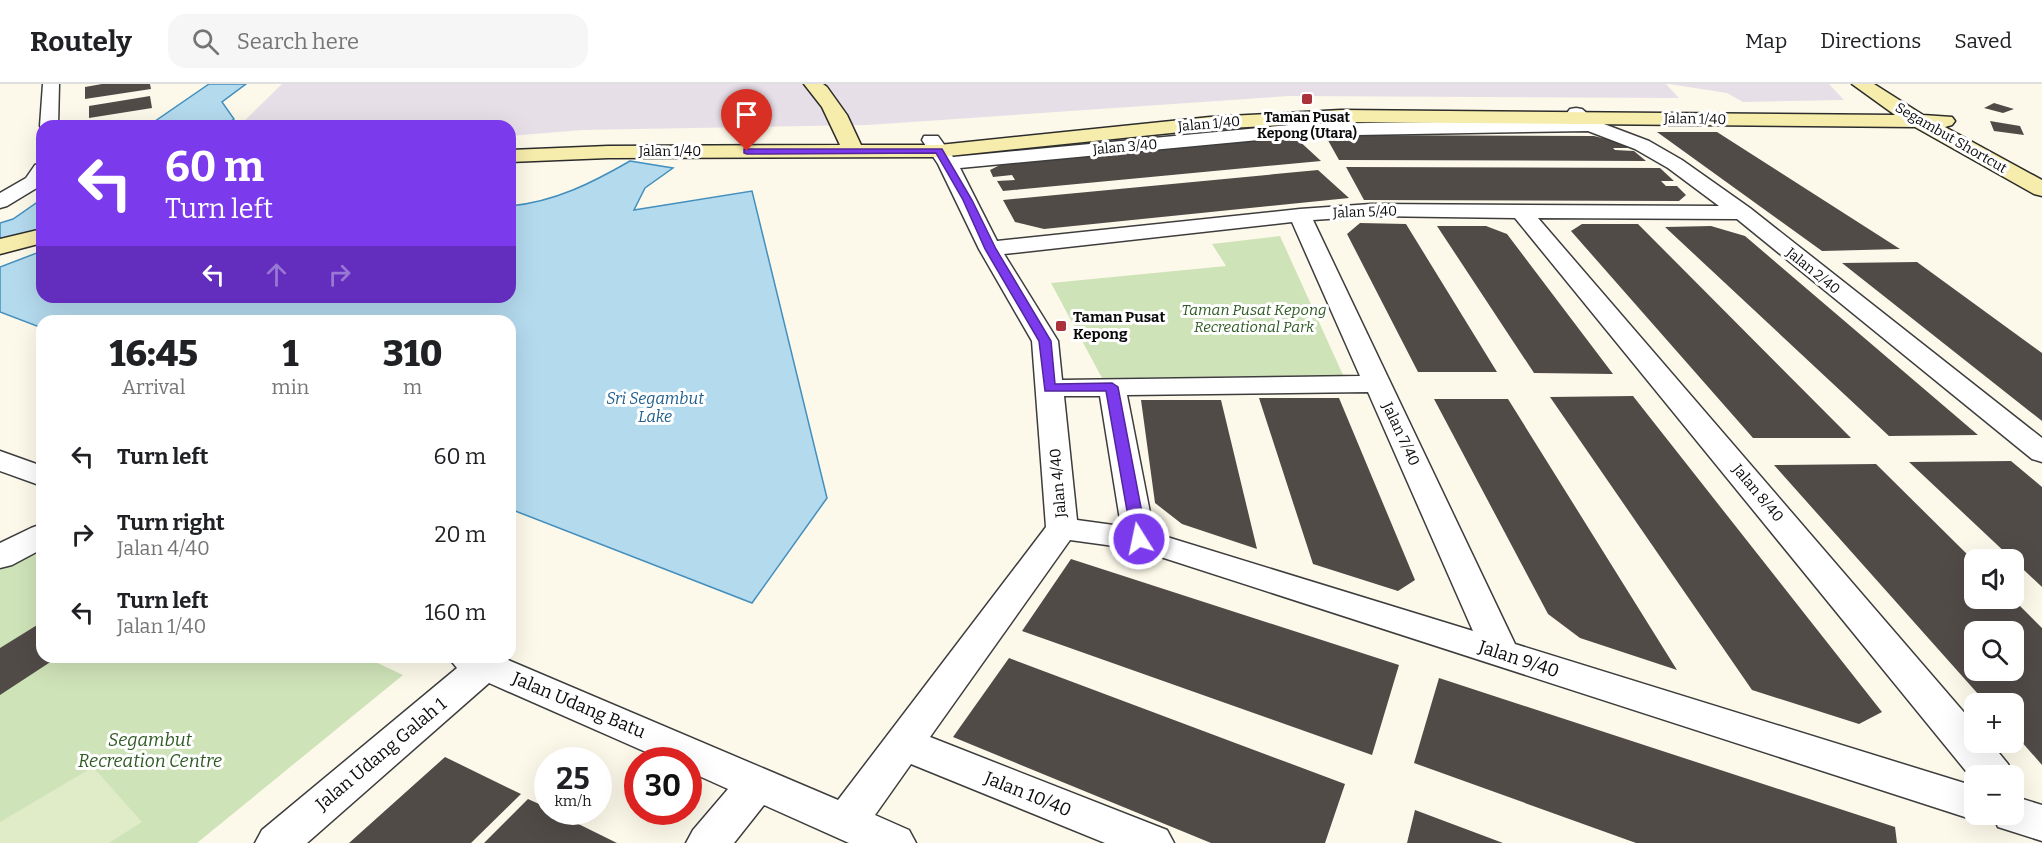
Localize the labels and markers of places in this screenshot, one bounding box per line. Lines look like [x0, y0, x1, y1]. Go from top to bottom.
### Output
pin [721, 89, 772, 151]
marker: Taman Pusat Kepong (Utara) [1300, 92, 1314, 106]
place label: Taman Pusat Kepong (Utara) [1257, 109, 1357, 142]
place label: Taman Pusat Kepong [1073, 308, 1165, 343]
marker: Taman Pusat Kepong [1054, 319, 1068, 333]

